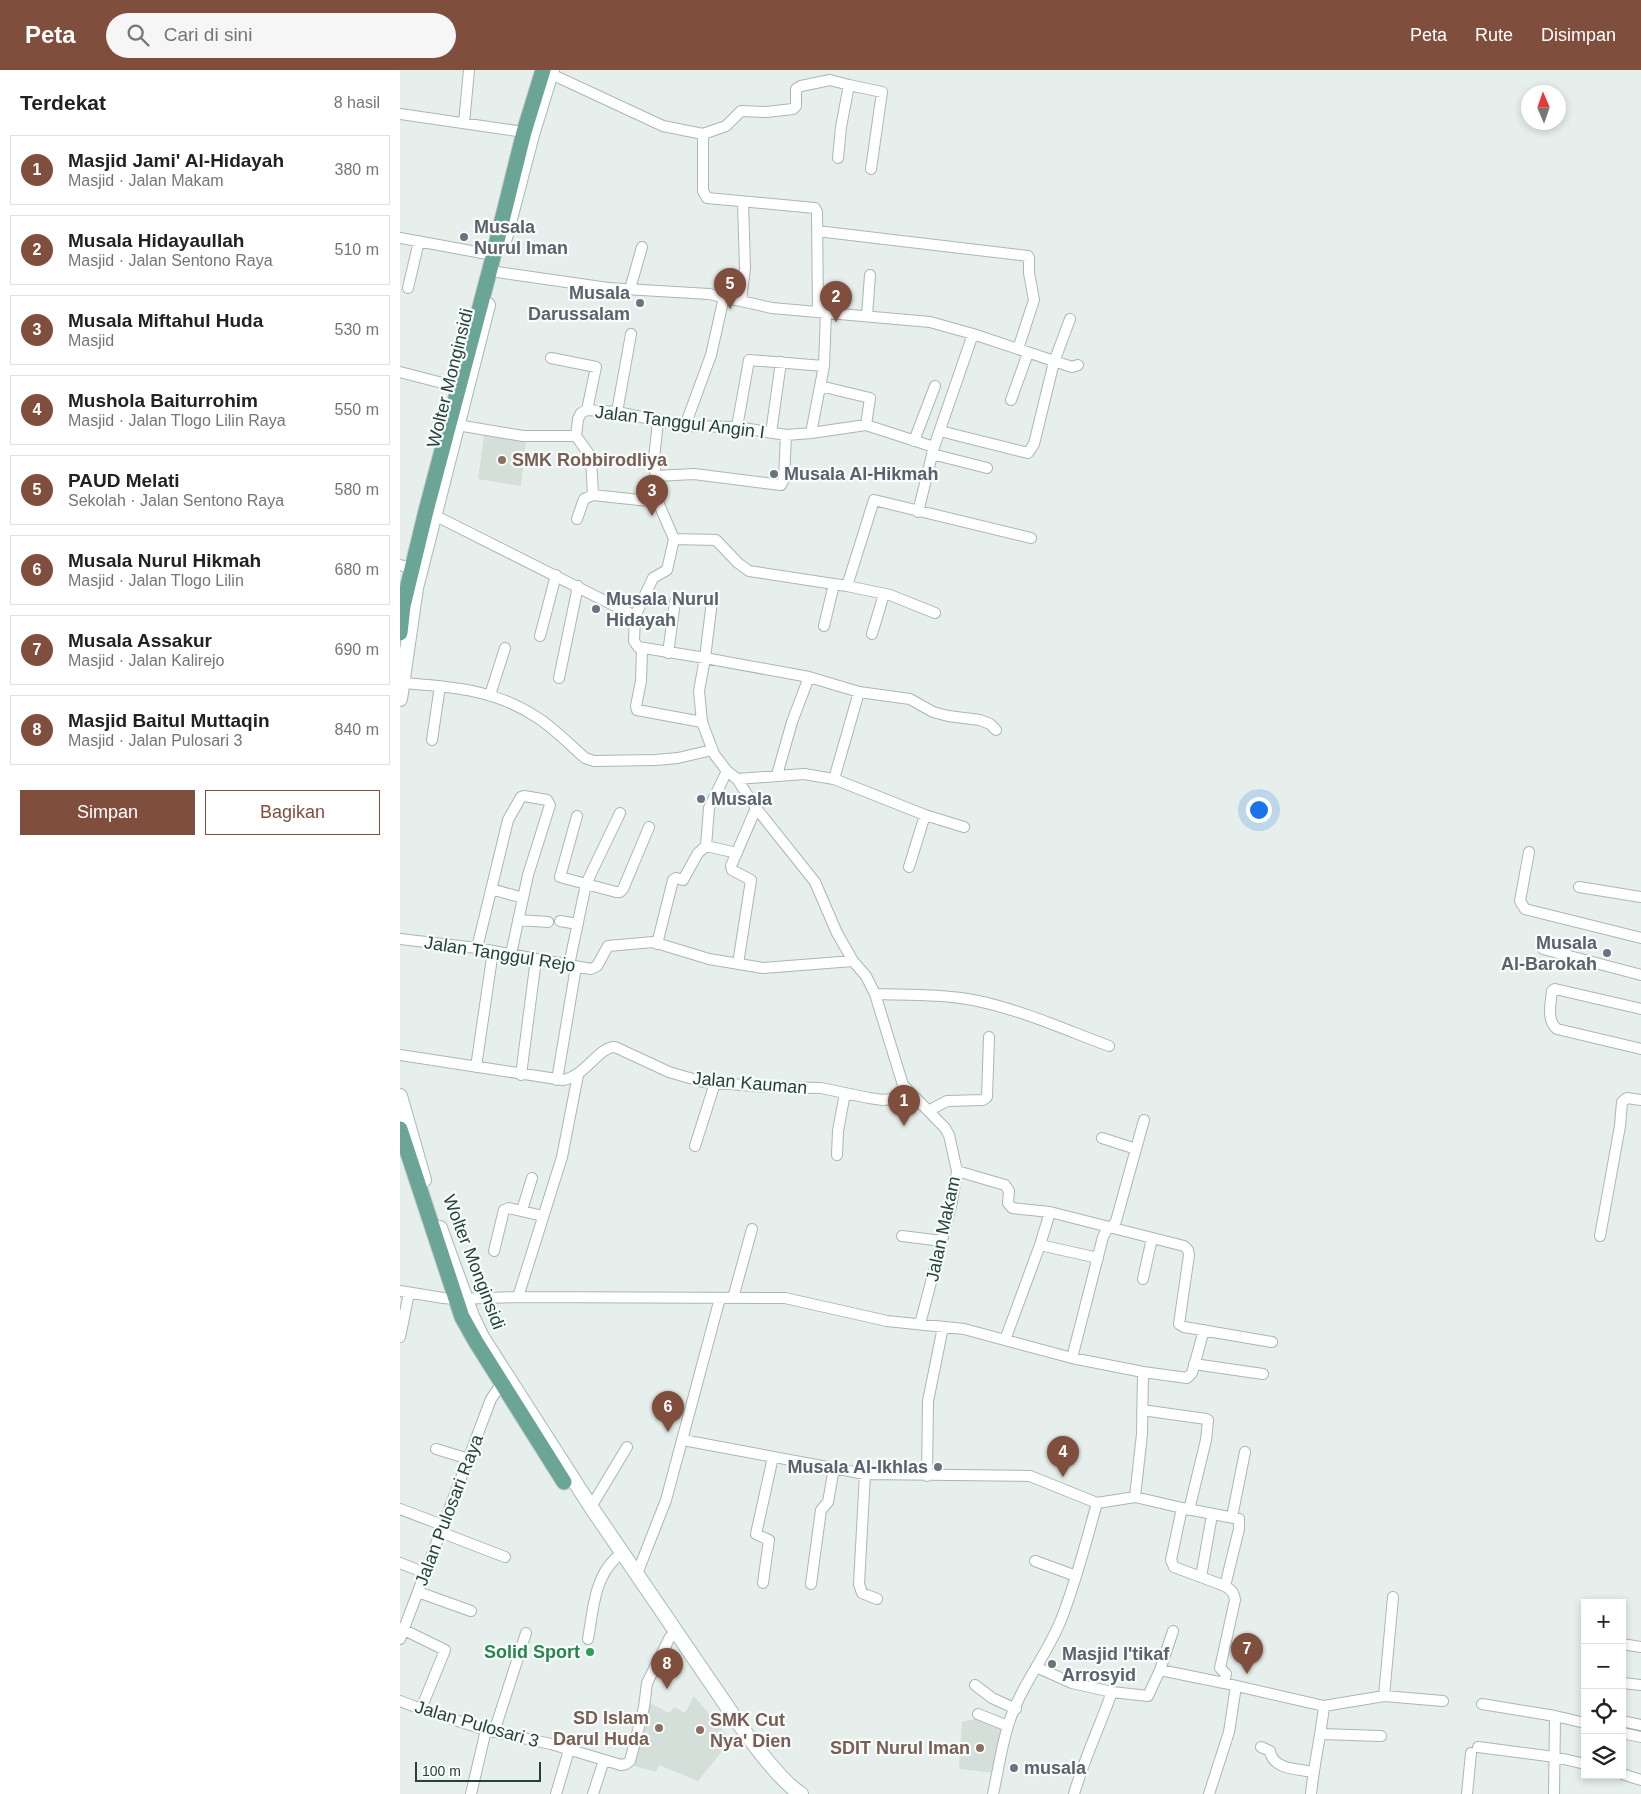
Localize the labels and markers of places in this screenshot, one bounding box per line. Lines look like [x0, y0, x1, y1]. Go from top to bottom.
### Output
place label: Musala Nurul Iman [474, 217, 568, 258]
marker: Musala Nurul Iman [458, 231, 470, 243]
pin: 5 [714, 268, 746, 309]
pin: 2 [820, 281, 852, 322]
place label: Musala Darussalam [528, 283, 631, 324]
marker: Musala Darussalam [634, 297, 646, 309]
place label: SMK Robbirodliya [512, 450, 668, 470]
marker: SMK Robbirodliya [496, 454, 508, 466]
place label: Musala Al-Hikmah [784, 464, 938, 484]
marker: Musala Al-Hikmah [768, 468, 780, 480]
pin: 3 [636, 475, 668, 516]
place label: Musala Nurul Hidayah [606, 589, 719, 630]
marker: Musala Nurul Hidayah [590, 603, 602, 615]
place label: Musala [711, 789, 773, 809]
marker: Musala [695, 793, 707, 805]
place label: Musala Al-Barokah [1501, 933, 1598, 974]
marker: Musala Al-Barokah [1601, 947, 1613, 959]
pin: 1 [888, 1085, 920, 1126]
pin: 6 [652, 1391, 684, 1432]
pin: 4 [1047, 1436, 1079, 1477]
place label: Musala Al-Ikhlas [788, 1457, 928, 1477]
marker: Musala Al-Ikhlas [932, 1461, 944, 1473]
pin: 7 [1231, 1633, 1263, 1674]
place label: Solid Sport [484, 1642, 580, 1662]
place label: Masjid I'tikaf Arrosyid [1062, 1644, 1170, 1685]
marker: Solid Sport [584, 1646, 596, 1658]
pin: 8 [651, 1648, 683, 1689]
marker: Masjid I'tikaf Arrosyid [1046, 1658, 1058, 1670]
place label: SD Islam Darul Huda [553, 1708, 650, 1749]
place label: SMK Cut Nya' Dien [710, 1710, 791, 1751]
marker: SD Islam Darul Huda [653, 1722, 665, 1734]
marker: SMK Cut Nya' Dien [694, 1724, 706, 1736]
place label: SDIT Nurul Iman [830, 1738, 970, 1758]
marker: SDIT Nurul Iman [974, 1742, 986, 1754]
place label: musala [1024, 1758, 1087, 1778]
marker: musala [1008, 1762, 1020, 1774]

